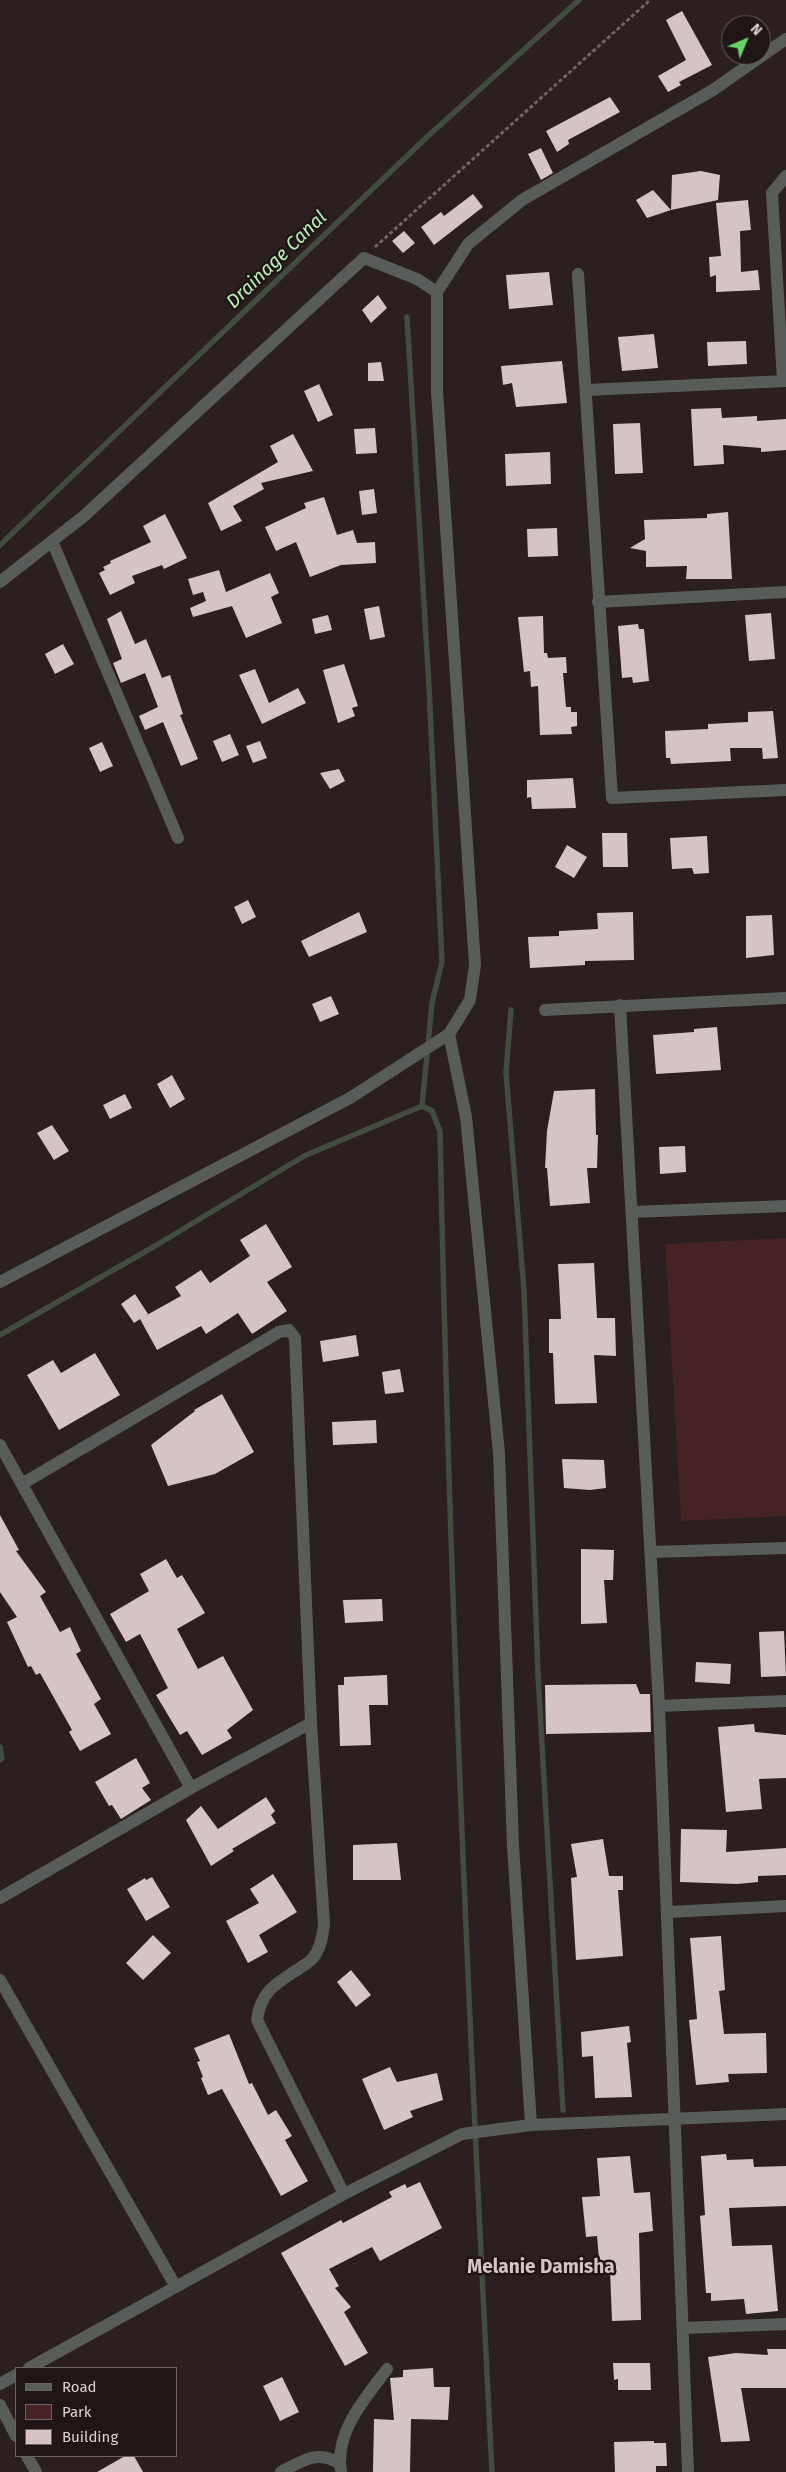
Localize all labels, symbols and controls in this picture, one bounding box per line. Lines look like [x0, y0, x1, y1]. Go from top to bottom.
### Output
north arrow [721, 15, 771, 65]
text: N [747, 20, 766, 39]
water label: Drainage Canal [222, 206, 332, 314]
district label: Melanie Damisha [467, 2257, 615, 2279]
legend [15, 2367, 178, 2457]
text: Road [62, 2378, 97, 2396]
text: Park [62, 2403, 92, 2421]
text: Building [62, 2428, 118, 2446]

